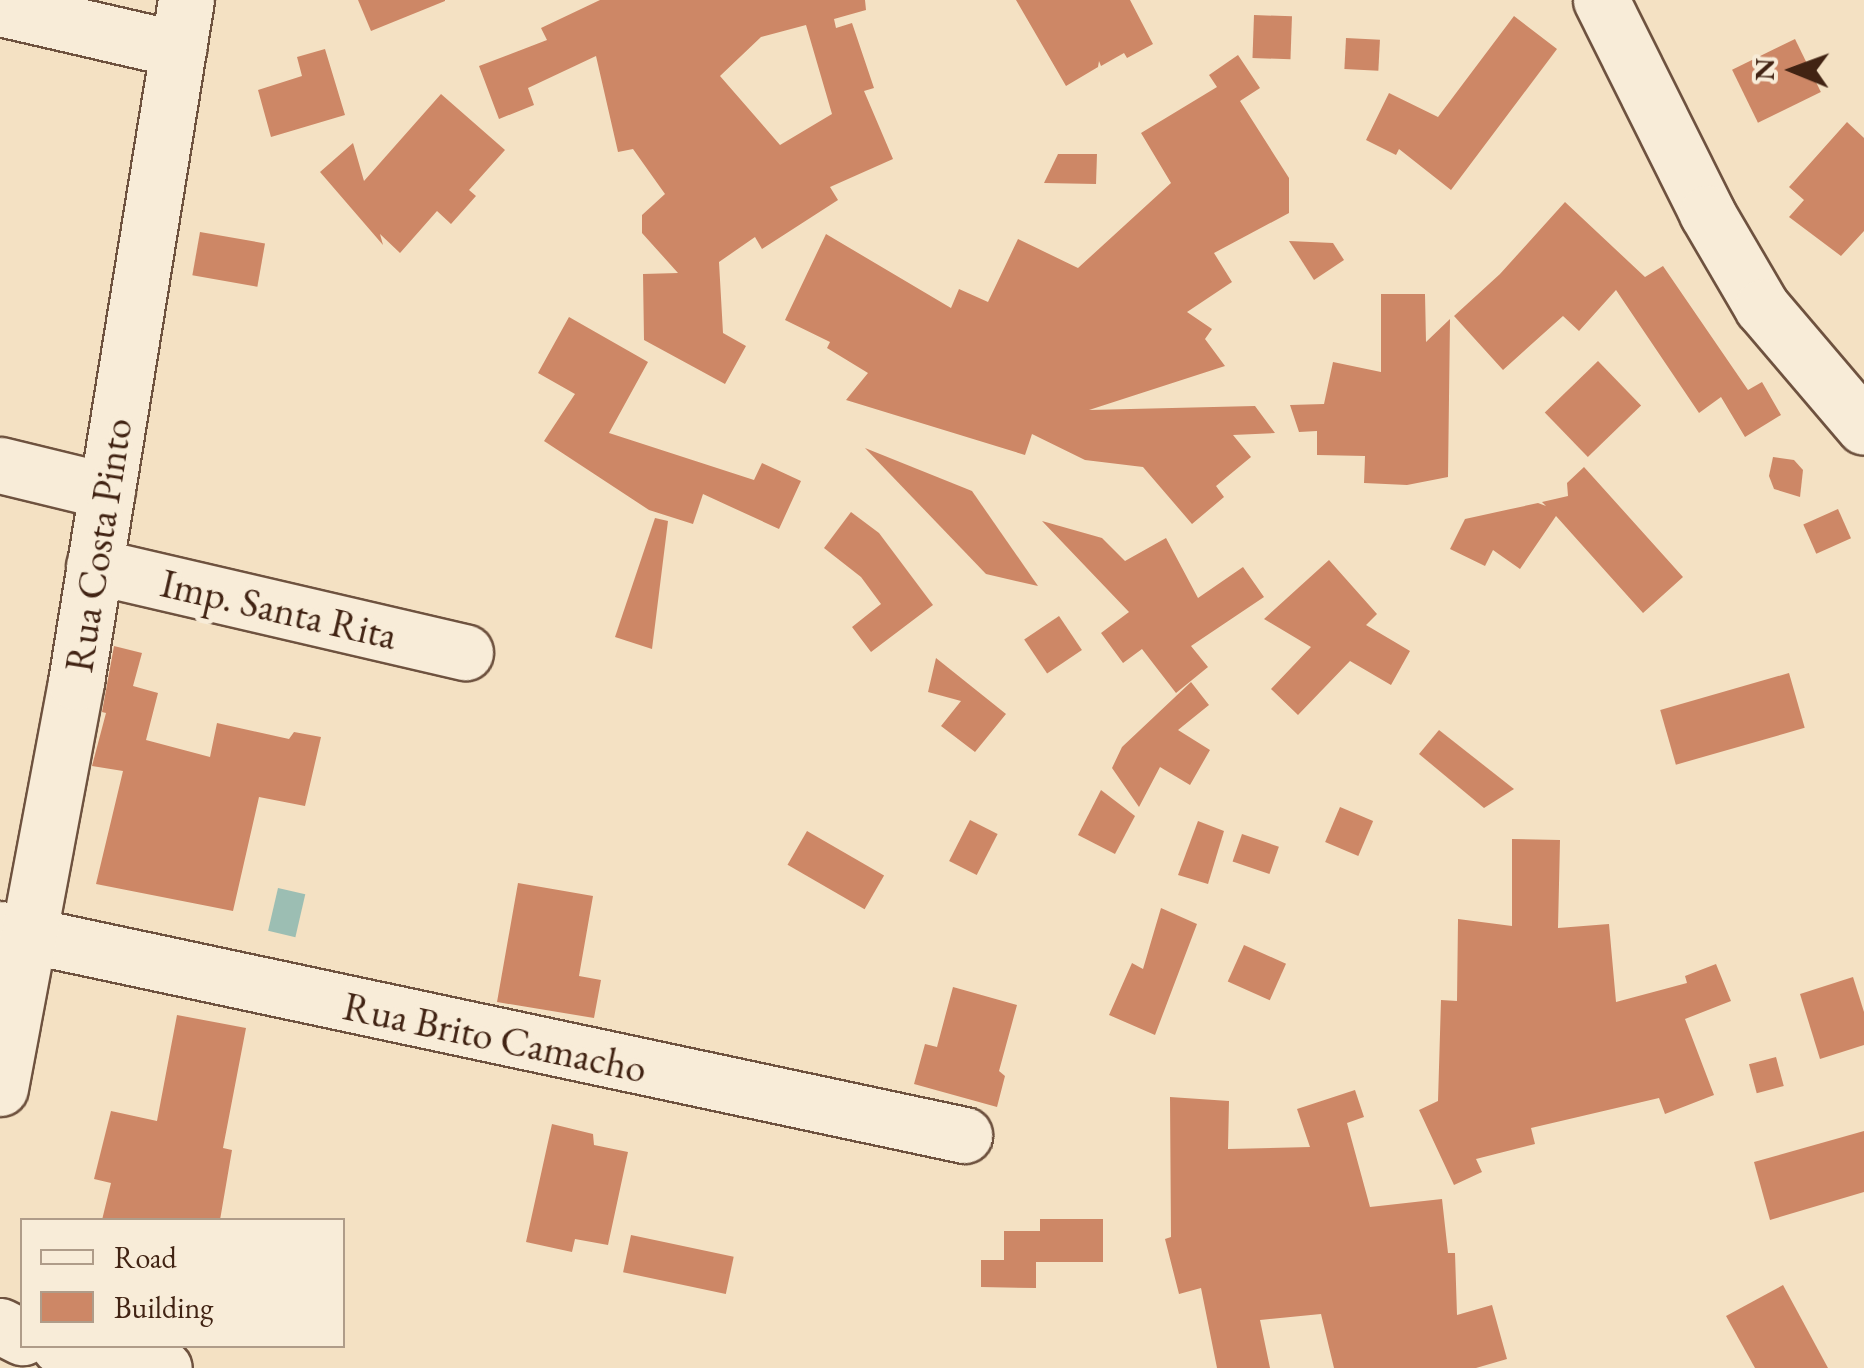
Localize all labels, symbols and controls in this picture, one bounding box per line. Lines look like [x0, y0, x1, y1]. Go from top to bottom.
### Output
north arrow [1744, 20, 1844, 120]
text: N [1746, 58, 1782, 81]
street label: Rua Costa Pinto [54, 415, 142, 675]
street label: Imp. Santa Rita [156, 559, 402, 659]
street label: Rua Brito Camacho [339, 981, 651, 1093]
legend [20, 1218, 345, 1348]
text: Road [114, 1238, 177, 1277]
text: Building [114, 1288, 213, 1327]

